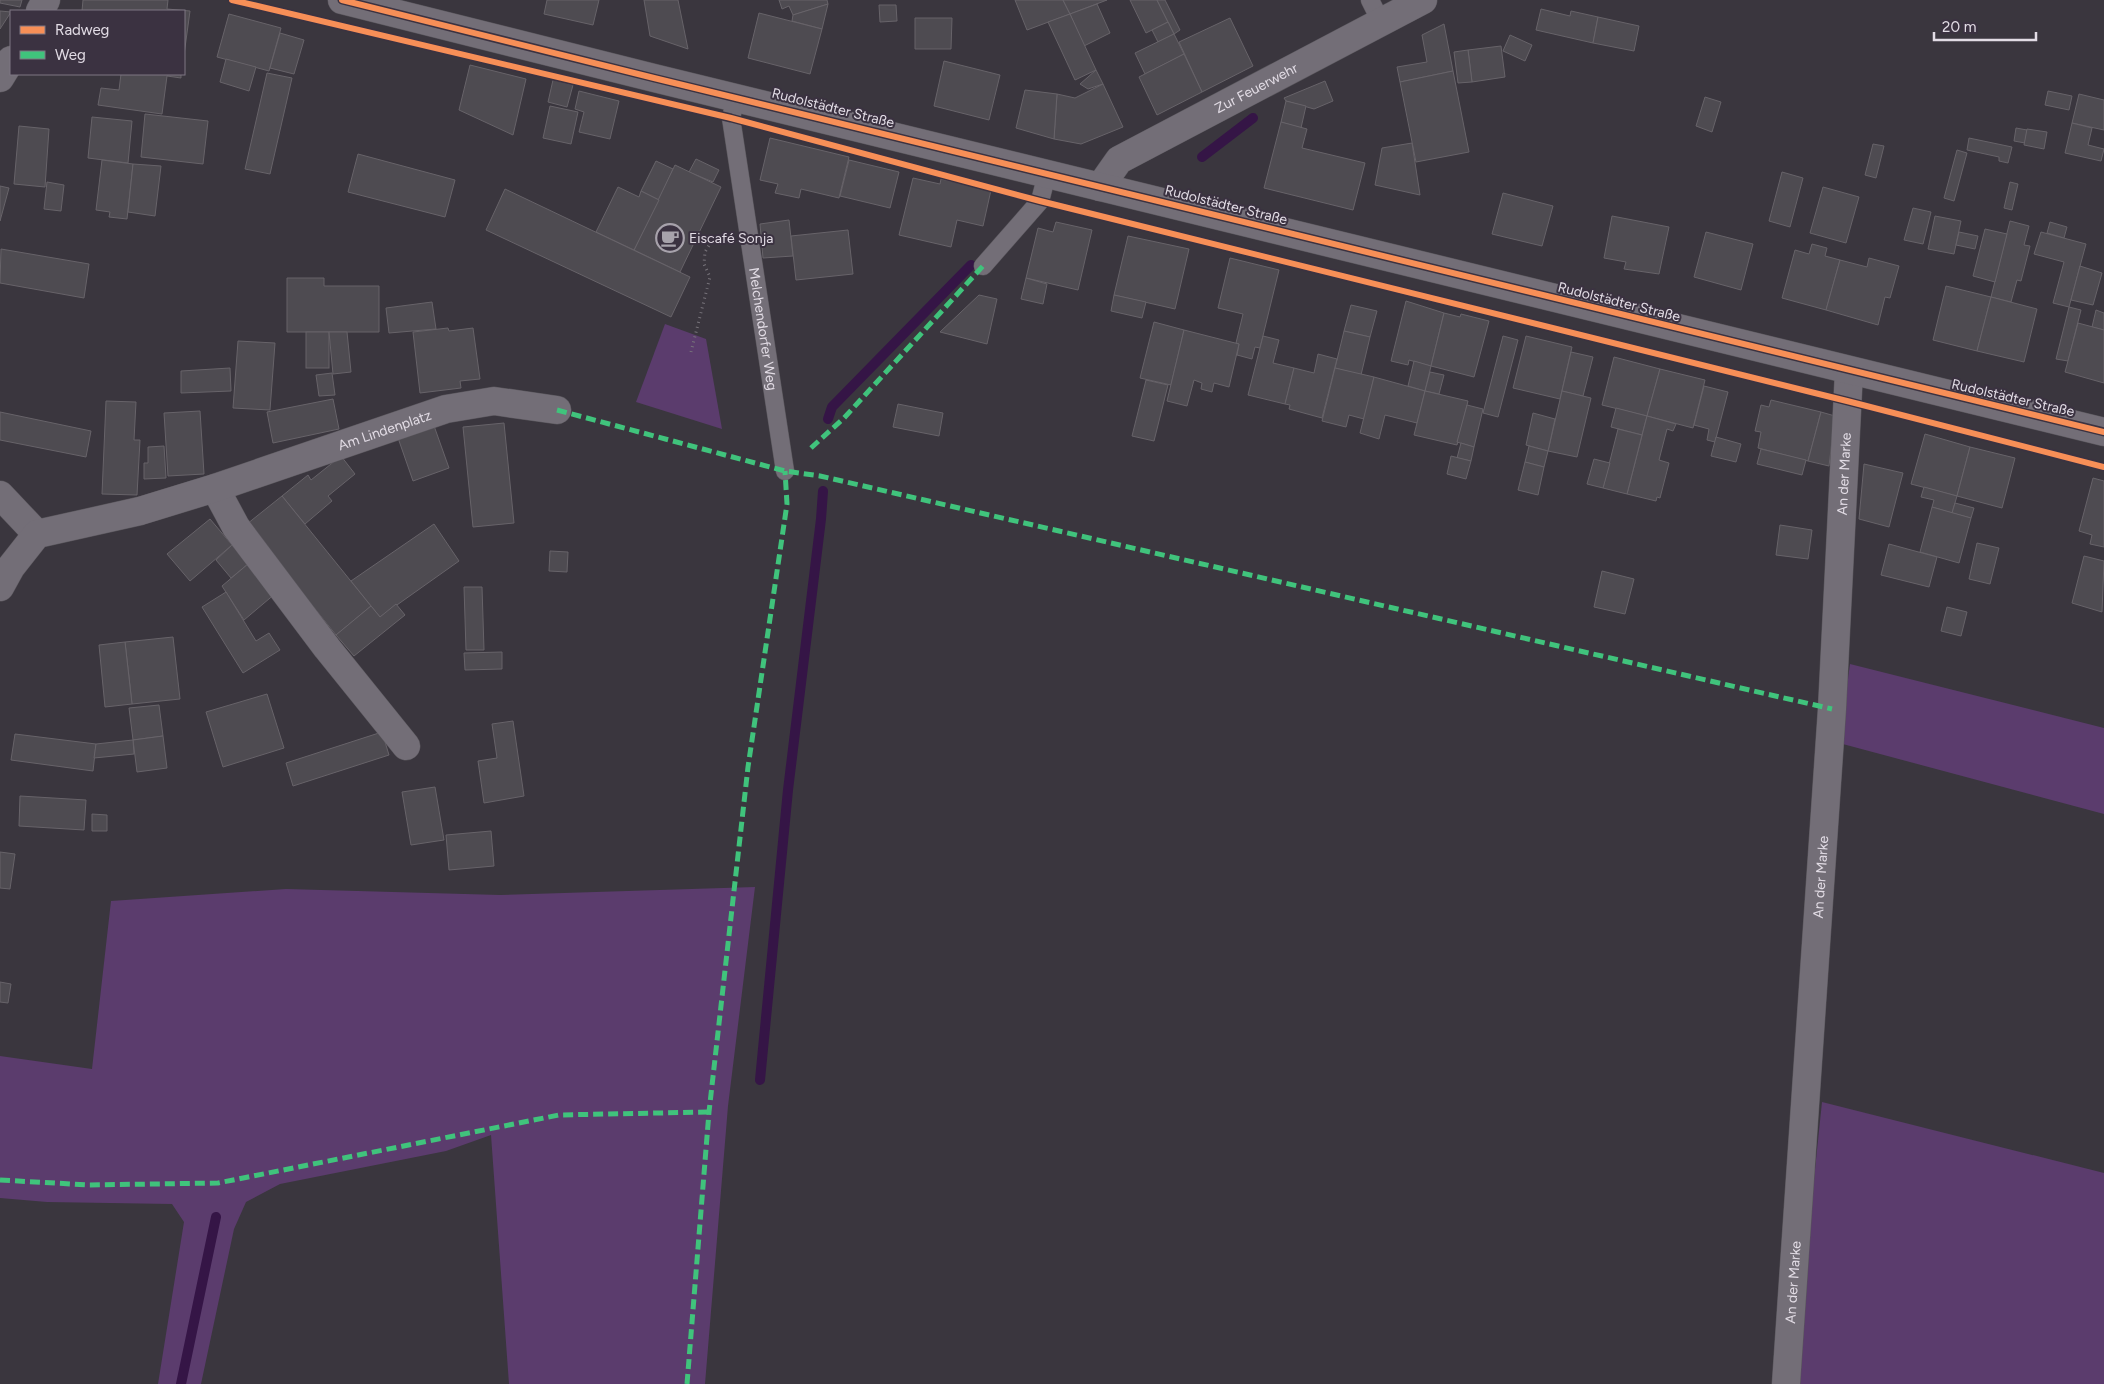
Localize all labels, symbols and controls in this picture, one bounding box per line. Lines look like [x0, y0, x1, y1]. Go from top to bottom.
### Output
legend [10, 10, 185, 75]
scale bar [1934, 10, 2036, 42]
text: 20 m [1942, 18, 1976, 36]
text: Radweg [55, 21, 109, 39]
text: Weg [55, 46, 86, 64]
street label: Zur Feuerwehr [1212, 59, 1301, 117]
street label: Rudolstädter Straße [770, 85, 896, 132]
street label: Rudolstädter Straße [1163, 182, 1289, 229]
cafe icon: Eiscafé Sonja [655, 223, 685, 253]
place label: Eiscafé Sonja [689, 230, 773, 247]
street label: Melchendorfer Weg [745, 266, 781, 392]
street label: Rudolstädter Straße [1556, 279, 1682, 326]
street label: Rudolstädter Straße [1950, 376, 2076, 420]
street label: Am Lindenplatz [336, 406, 434, 454]
street label: An der Marke [1833, 432, 1854, 516]
street label: An der Marke [1809, 835, 1832, 919]
street label: An der Marke [1782, 1240, 1804, 1324]

